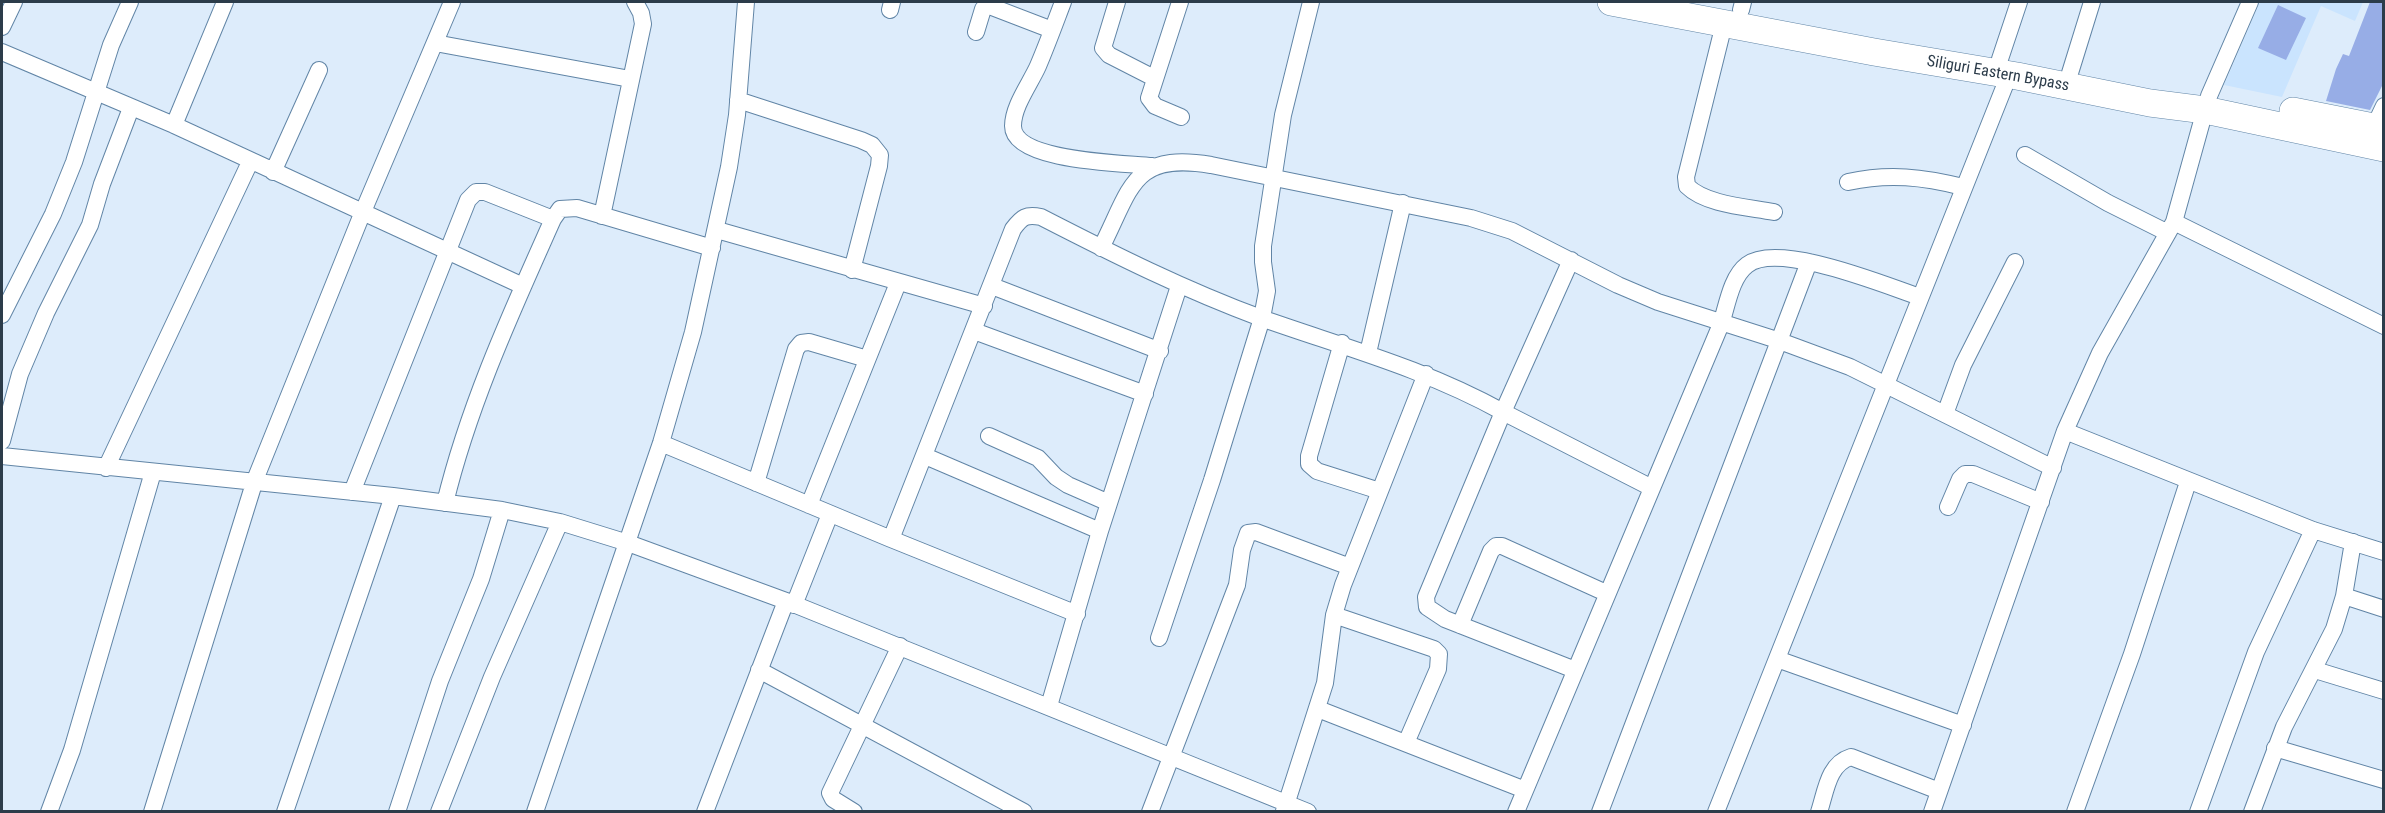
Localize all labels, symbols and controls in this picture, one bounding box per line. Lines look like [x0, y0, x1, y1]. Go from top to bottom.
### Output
street label: Siliguri Eastern Bypass [1925, 52, 2071, 96]

